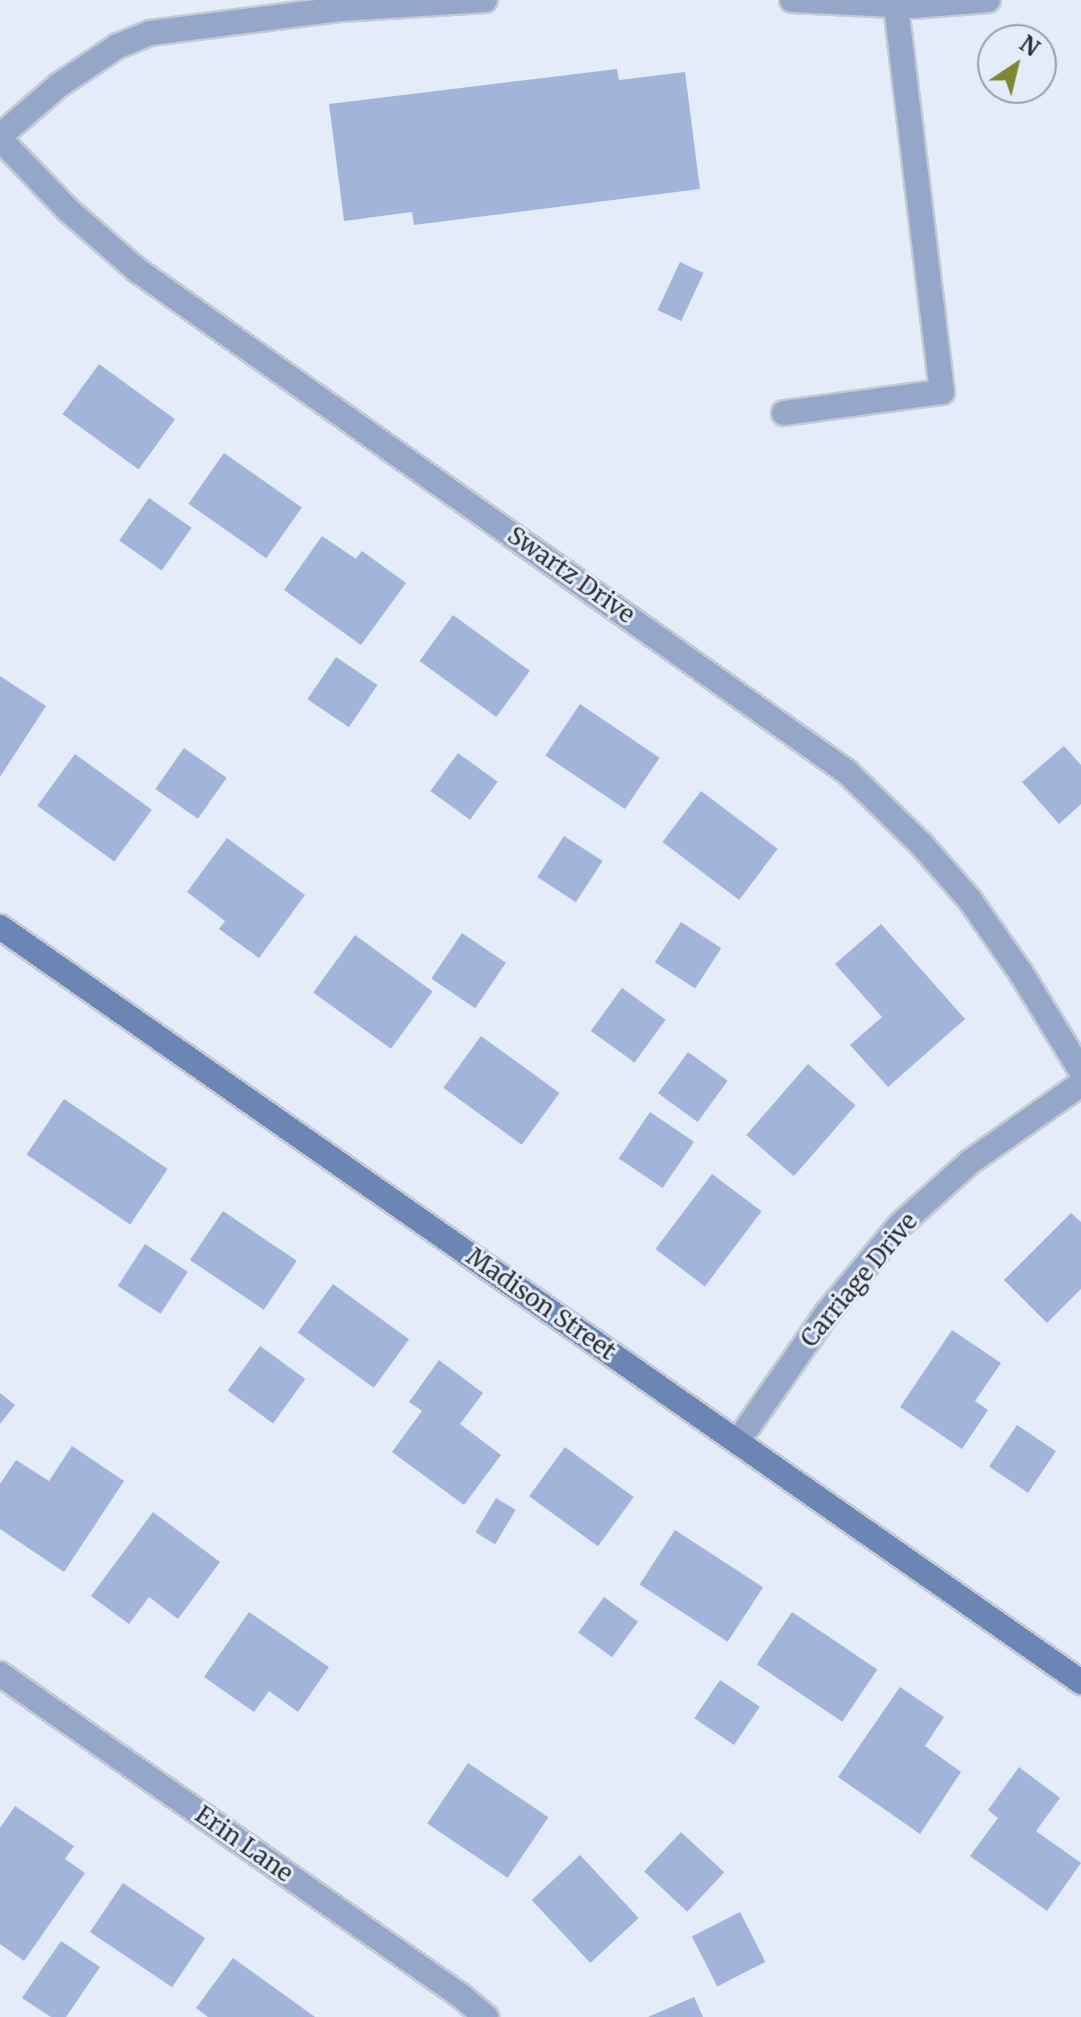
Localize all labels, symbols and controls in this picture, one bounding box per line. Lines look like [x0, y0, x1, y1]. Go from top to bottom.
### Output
north arrow [977, 24, 1057, 104]
text: N [1014, 30, 1045, 62]
street label: Swartz Drive [502, 521, 640, 629]
street label: Carriage Drive [795, 1207, 923, 1353]
street label: Madison Street [461, 1242, 621, 1366]
street label: Erin Lane [190, 1800, 298, 1888]

